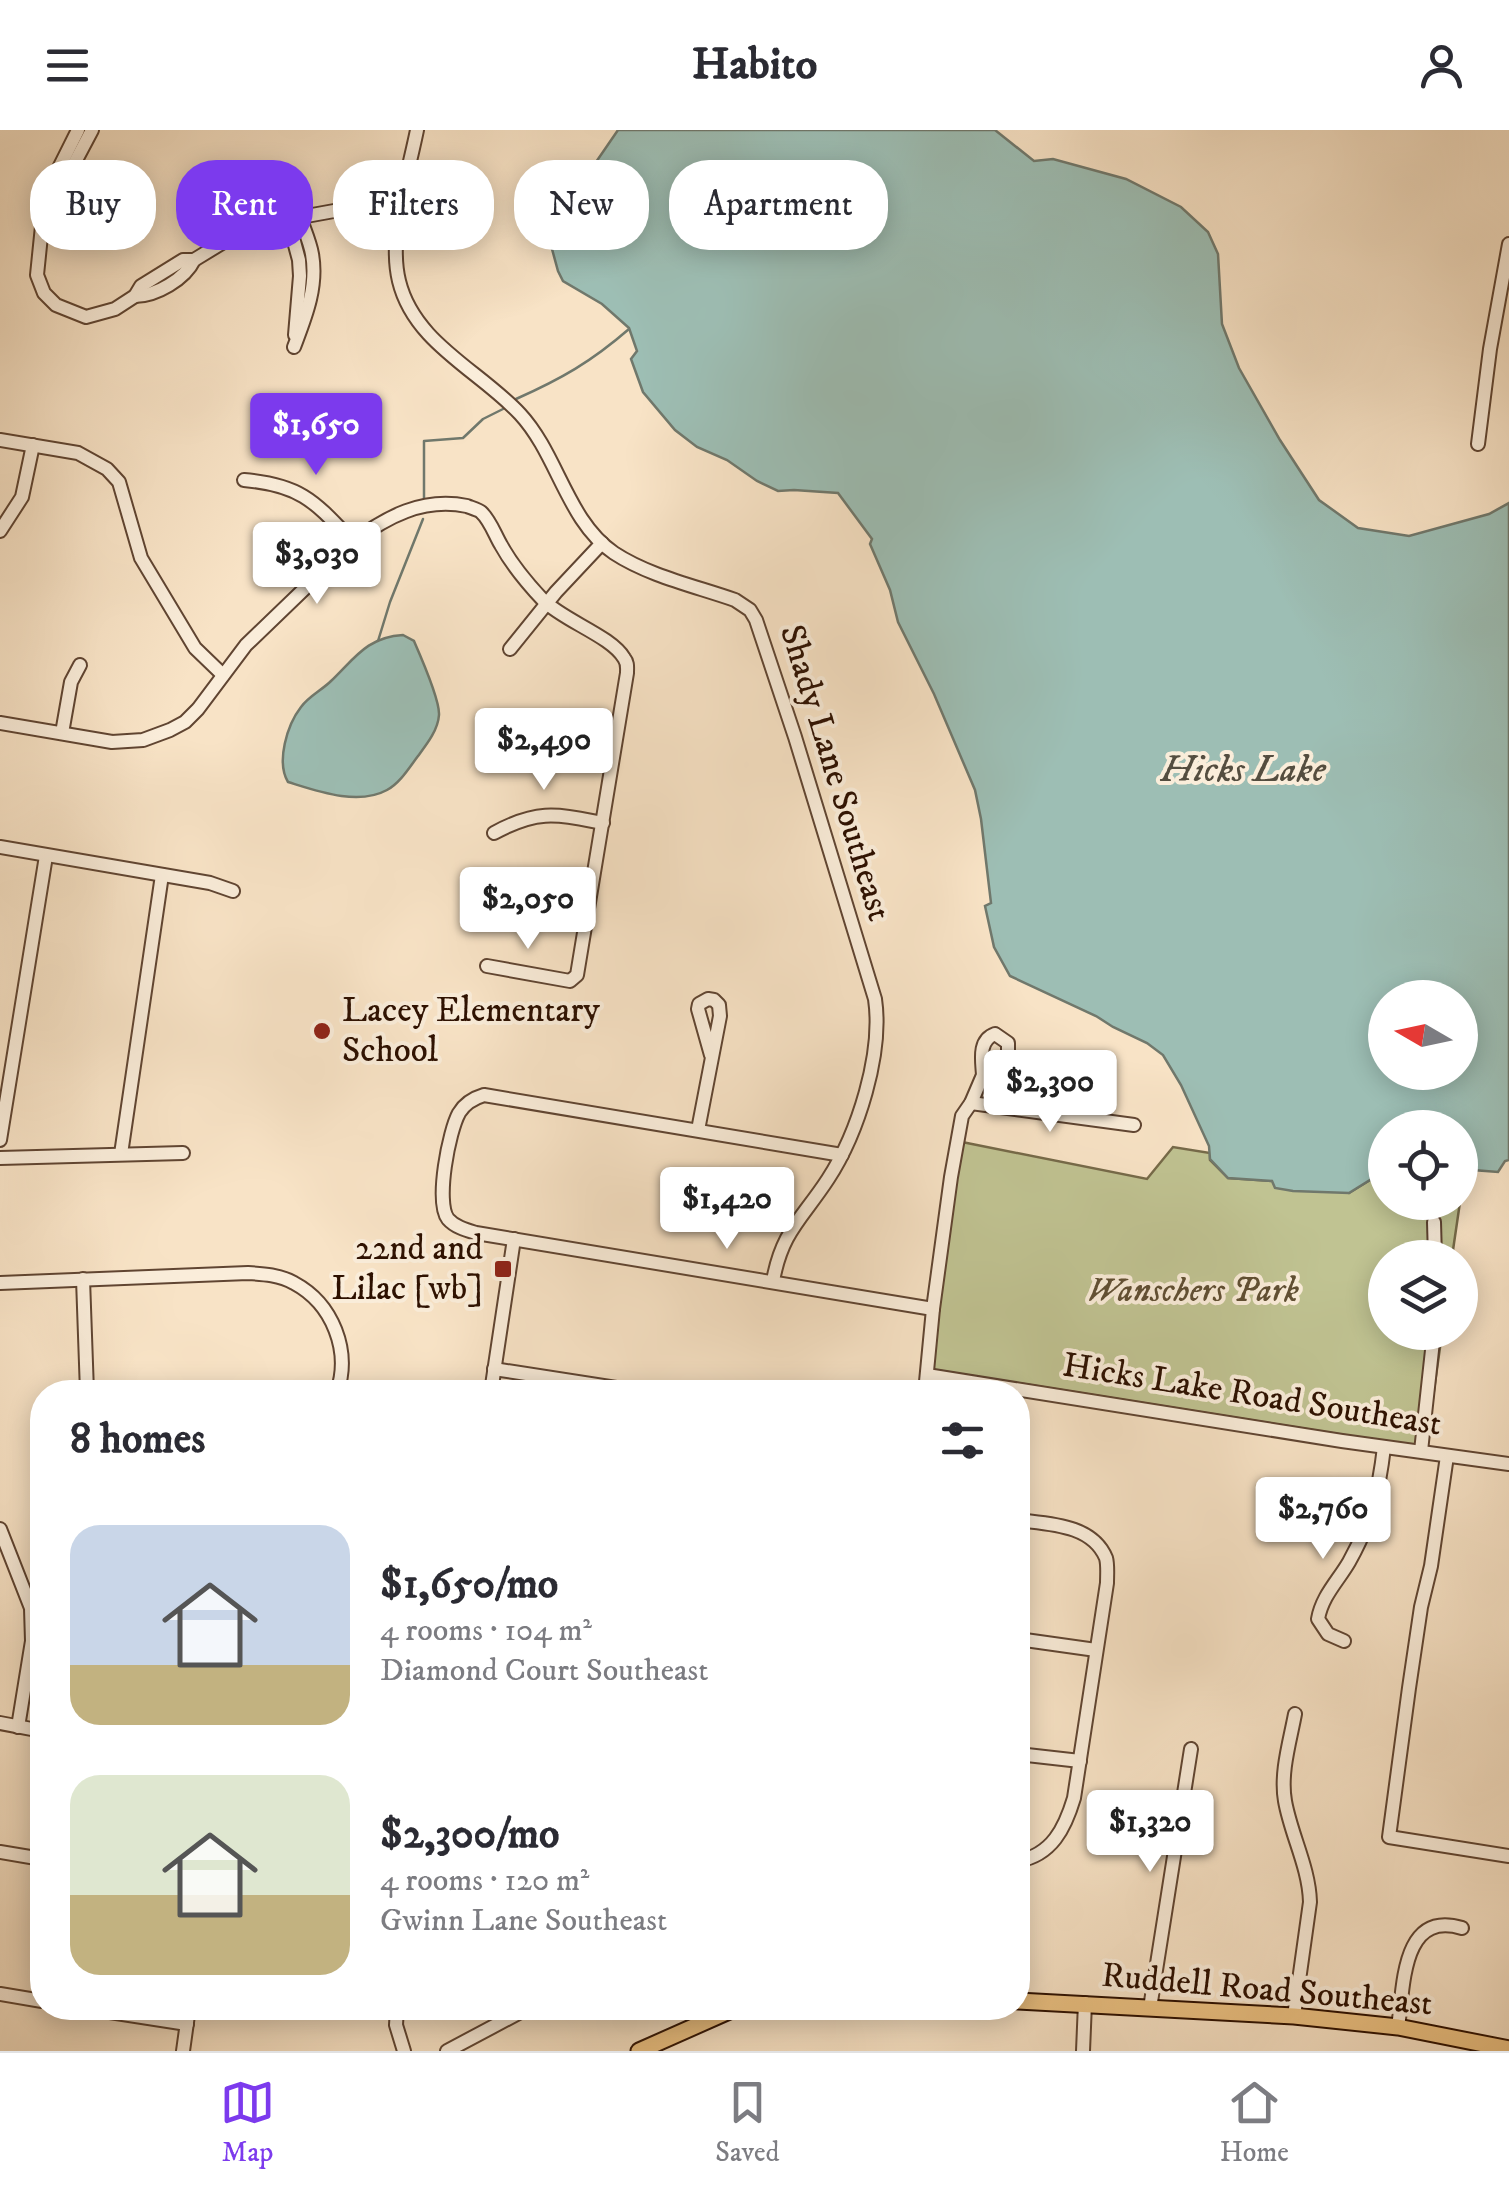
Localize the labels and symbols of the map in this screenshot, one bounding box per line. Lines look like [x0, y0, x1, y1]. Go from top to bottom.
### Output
pin: $1,650 [235, 393, 397, 478]
pin: $3,030 [236, 522, 398, 607]
street label: Shady Lane Southeast [769, 620, 901, 926]
pin: $2,490 [463, 708, 625, 793]
water label: Hicks Lake [1159, 746, 1327, 794]
pin: $2,050 [447, 867, 609, 952]
north arrow [1368, 980, 1478, 1090]
place label: Lacey Elementary School [342, 989, 600, 1073]
marker: Lacey Elementary School [311, 1020, 333, 1042]
pin: $2,300 [969, 1050, 1131, 1135]
pin: $1,420 [646, 1167, 808, 1252]
place label: 22nd and Lilac [wb] [331, 1227, 484, 1311]
marker: 22nd and Lilac [wb] [492, 1258, 514, 1280]
park label: Wanschers Park [1087, 1269, 1299, 1313]
street label: Hicks Lake Road Southeast [1059, 1343, 1445, 1447]
pin: $2,760 [1242, 1477, 1404, 1562]
pin: $1,320 [1069, 1790, 1231, 1875]
street label: Ruddell Road Southeast [1100, 1954, 1434, 2026]

